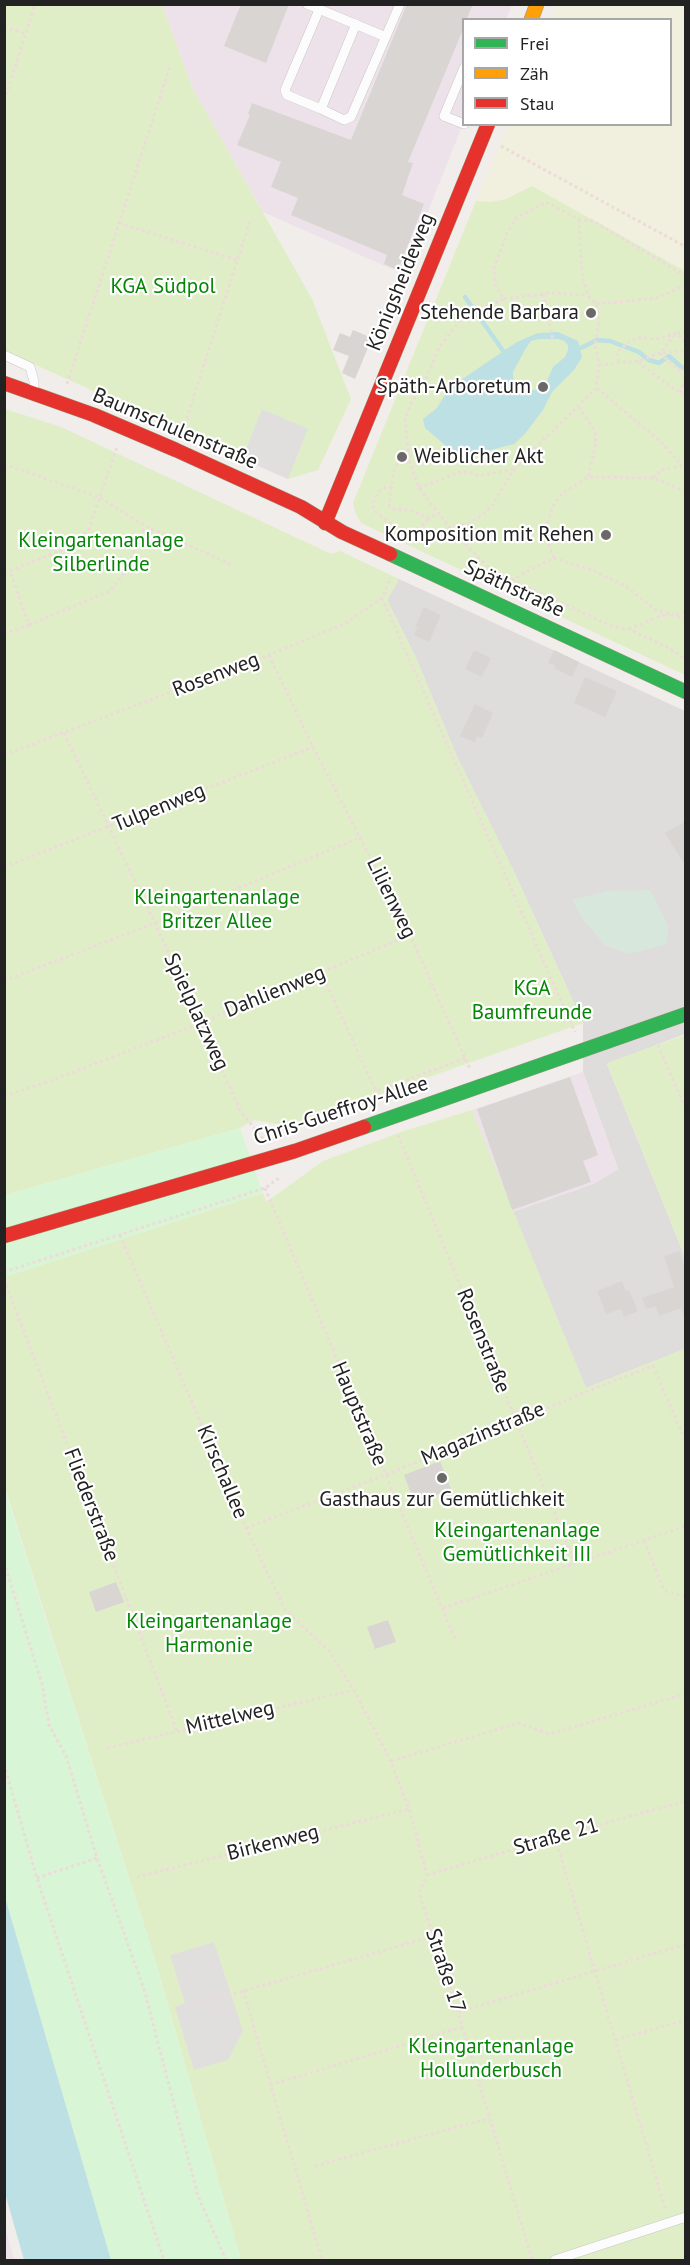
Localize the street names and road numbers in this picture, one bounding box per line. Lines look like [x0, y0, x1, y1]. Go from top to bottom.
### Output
street label: Königsheideweg [362, 209, 440, 355]
street label: Baumschulenstraße [89, 383, 261, 475]
street label: Späthstraße [460, 555, 568, 623]
street label: Rosenweg [169, 647, 263, 703]
street label: Tulpenweg [109, 778, 209, 838]
street label: Lilienweg [361, 853, 421, 943]
street label: Spielplatzweg [158, 949, 234, 1075]
street label: Dahlienweg [221, 960, 329, 1024]
street label: Chris-Gueffroy-Allee [251, 1071, 431, 1151]
street label: Rosenstraße [451, 1285, 515, 1397]
street label: Hauptstraße [326, 1358, 392, 1470]
street label: Magazinstraße [417, 1397, 549, 1471]
street label: Kirschallee [191, 1421, 253, 1523]
street label: Fliederstraße [58, 1445, 124, 1565]
street label: Mittelweg [183, 1696, 277, 1740]
street label: Straße 21 [511, 1813, 601, 1861]
street label: Birkenweg [224, 1819, 322, 1867]
street label: Straße 17 [420, 1926, 470, 2016]

